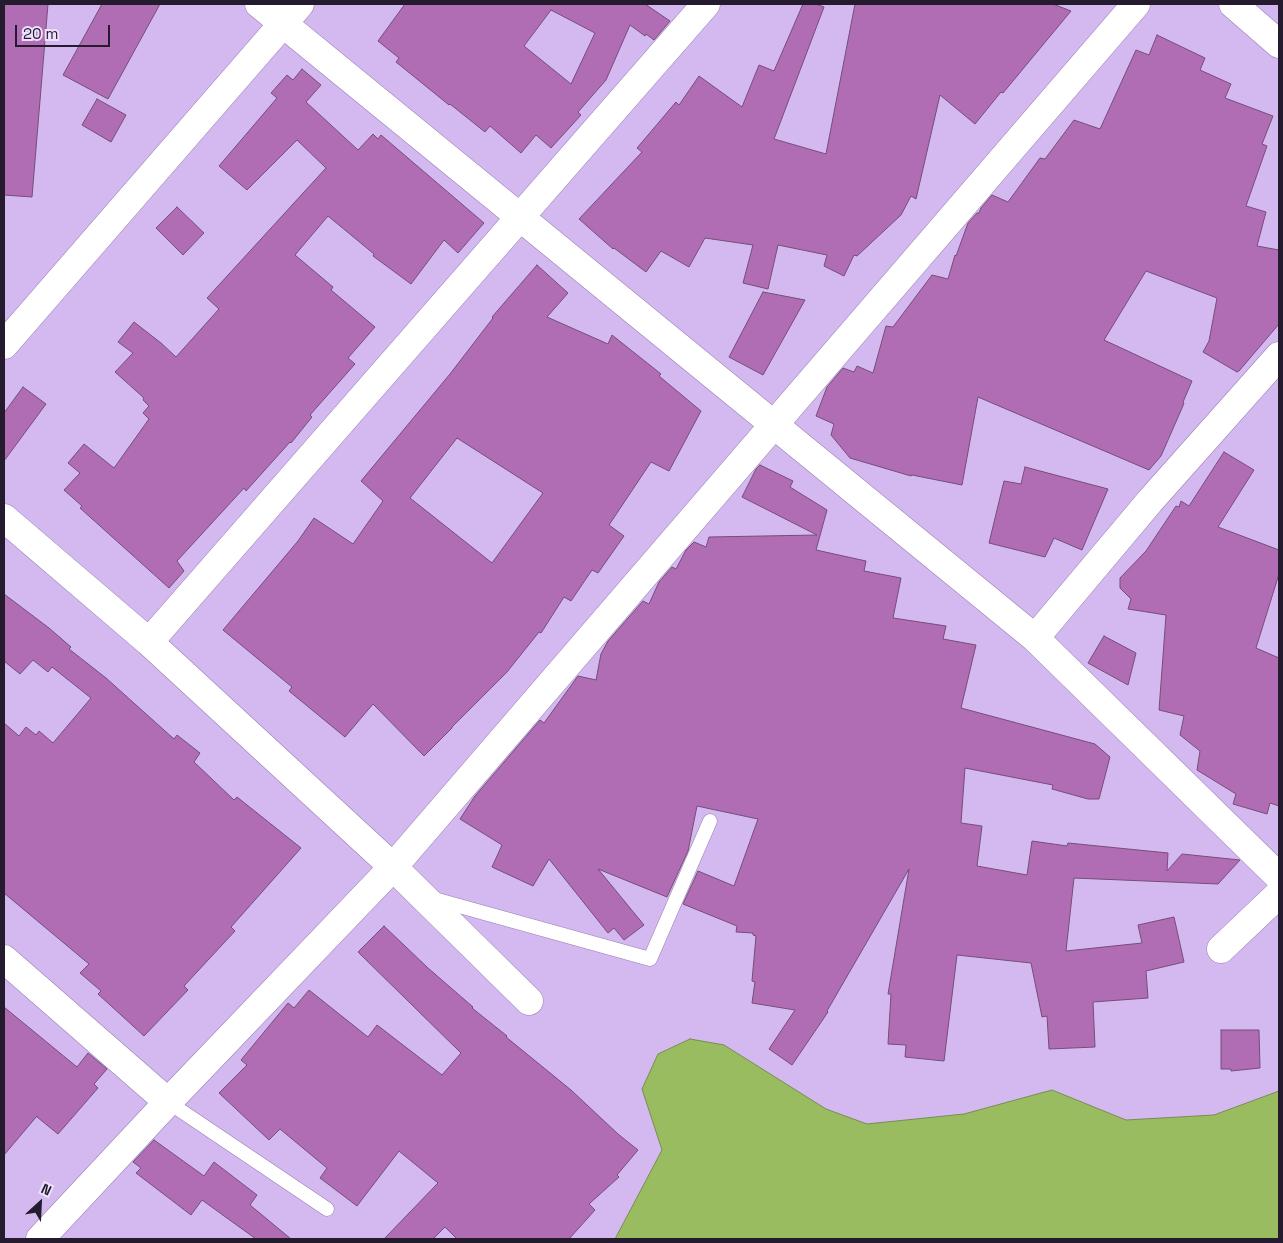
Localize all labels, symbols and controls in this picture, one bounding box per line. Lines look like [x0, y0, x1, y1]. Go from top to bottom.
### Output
scale bar [18, 15, 112, 47]
text: 20 m [23, 24, 58, 43]
north arrow [15, 1178, 65, 1228]
text: N [38, 1179, 54, 1200]

